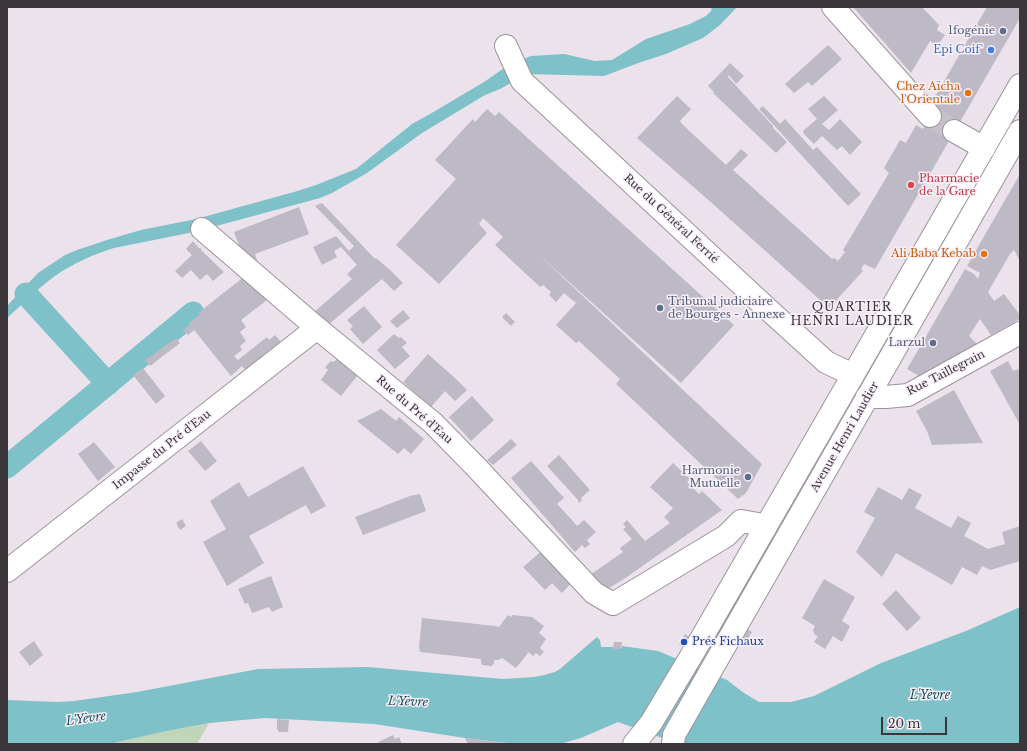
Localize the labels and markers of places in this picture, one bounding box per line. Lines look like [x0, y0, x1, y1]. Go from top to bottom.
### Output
place label: 1fogénie [948, 24, 995, 38]
marker: 1fogénie [998, 26, 1008, 36]
place label: Epi Coif' [933, 43, 983, 57]
marker: Epi Coif' [986, 45, 996, 55]
place label: Chez Aïcha l'Orientale [896, 80, 960, 106]
marker: Chez Aïcha l'Orientale [963, 88, 973, 98]
place label: Pharmacie de la Gare [919, 172, 979, 198]
marker: Pharmacie de la Gare [906, 180, 916, 190]
place label: Ali Baba Kebab [891, 247, 976, 261]
marker: Ali Baba Kebab [979, 249, 989, 259]
place label: Tribunal judiciaire de Bourges - Annexe [668, 295, 785, 321]
marker: Tribunal judiciaire de Bourges - Annexe [655, 303, 665, 313]
place label: Larzul [889, 336, 925, 350]
marker: Larzul [928, 338, 938, 348]
place label: Harmonie Mutuelle [682, 464, 740, 490]
marker: Harmonie Mutuelle [743, 472, 753, 482]
place label: Prés Fichaux [692, 635, 764, 649]
marker: Prés Fichaux [679, 637, 689, 647]

